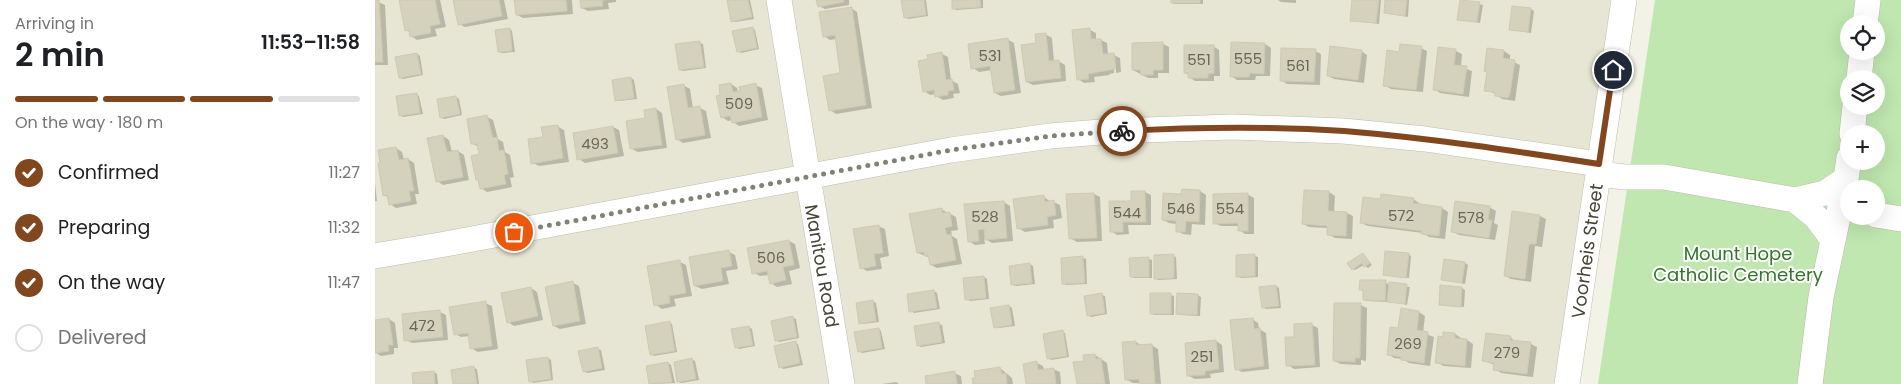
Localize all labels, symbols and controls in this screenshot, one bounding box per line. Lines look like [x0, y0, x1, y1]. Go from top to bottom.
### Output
text: Arriving in [15, 12, 94, 35]
map controls [1840, 15, 1885, 225]
button: locate [1840, 15, 1885, 60]
text: 11:53–11:58 [261, 29, 360, 56]
text: 2 min [15, 32, 105, 77]
house number: 531 [978, 45, 1002, 66]
house number: 555 [1234, 48, 1262, 69]
house number: 551 [1187, 49, 1211, 70]
pin [1592, 49, 1634, 91]
house number: 561 [1286, 55, 1310, 76]
icon: home [1599, 56, 1627, 84]
button: layers [1840, 70, 1885, 115]
house number: 509 [725, 93, 753, 114]
courier [1097, 106, 1147, 156]
text: On the way · 180 m [15, 111, 163, 134]
icon: bike [1108, 117, 1136, 145]
button: + [1840, 125, 1885, 170]
house number: 493 [581, 133, 609, 154]
icon: check [15, 159, 43, 187]
text: Confirmed [58, 159, 159, 186]
text: 11:27 [328, 161, 360, 184]
button: − [1840, 180, 1885, 225]
street label: Voorheis Street [1565, 182, 1609, 320]
house number: 546 [1167, 198, 1195, 219]
house number: 554 [1216, 198, 1244, 219]
street label: Manitou Road [799, 202, 845, 330]
house number: 544 [1113, 202, 1141, 223]
house number: 572 [1388, 205, 1414, 226]
house number: 528 [971, 206, 999, 227]
house number: 578 [1457, 207, 1485, 228]
pin [493, 211, 535, 253]
icon: check [15, 214, 43, 242]
text: Preparing [58, 214, 150, 241]
text: 11:32 [328, 216, 360, 239]
icon: bag [500, 218, 528, 246]
park label: Mount Hope Catholic Cemetery [1653, 241, 1823, 287]
house number: 506 [757, 247, 785, 268]
icon: check [15, 269, 43, 297]
text: On the way [58, 269, 165, 296]
text: 11:47 [328, 271, 360, 294]
house number: 472 [409, 315, 435, 336]
text: Delivered [58, 324, 147, 351]
house number: 269 [1394, 333, 1422, 354]
house number: 279 [1494, 342, 1520, 363]
house number: 251 [1191, 346, 1213, 367]

